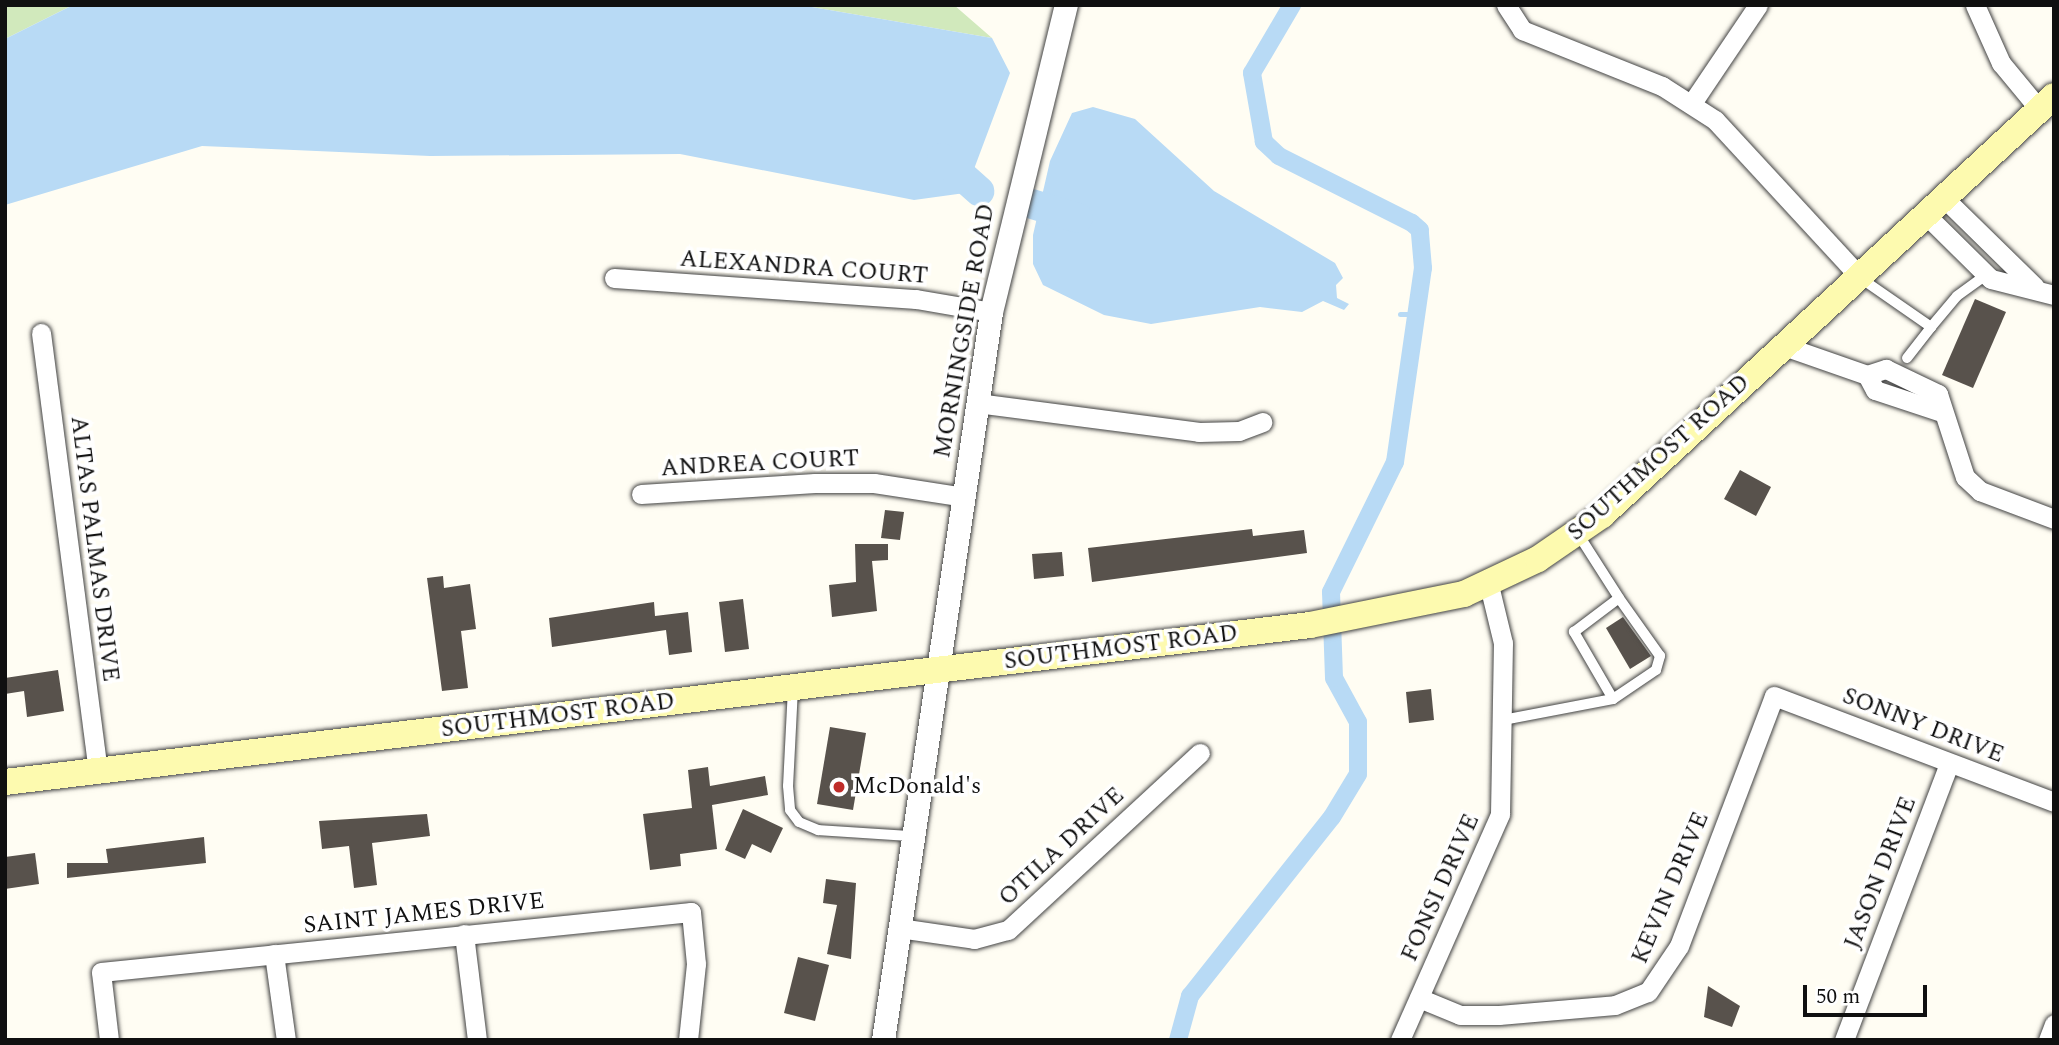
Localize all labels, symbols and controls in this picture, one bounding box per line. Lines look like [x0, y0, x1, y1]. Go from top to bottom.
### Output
street label: MORNINGSIDE ROAD [928, 202, 1002, 460]
street label: ALEXANDRA COURT [679, 245, 929, 291]
street label: SOUTHMOST ROAD [1562, 369, 1756, 547]
street label: ALTAS PALMAS DRIVE [63, 414, 125, 684]
street label: ANDREA COURT [660, 444, 860, 484]
street label: SOUTHMOST ROAD [1003, 619, 1239, 677]
street label: SONNY DRIVE [1838, 682, 2008, 770]
street label: SOUTHMOST ROAD [440, 687, 676, 745]
place label: McDonald's [853, 773, 981, 801]
marker: McDonald's [831, 779, 847, 795]
street label: OTILA DRIVE [993, 782, 1131, 912]
street label: JASON DRIVE [1839, 793, 1923, 953]
street label: KEVIN DRIVE [1626, 808, 1716, 968]
street label: FONSI DRIVE [1396, 810, 1486, 966]
street label: SAINT JAMES DRIVE [302, 887, 546, 941]
scale bar [1807, 972, 1931, 1016]
text: 50 m [1816, 981, 1860, 1013]

